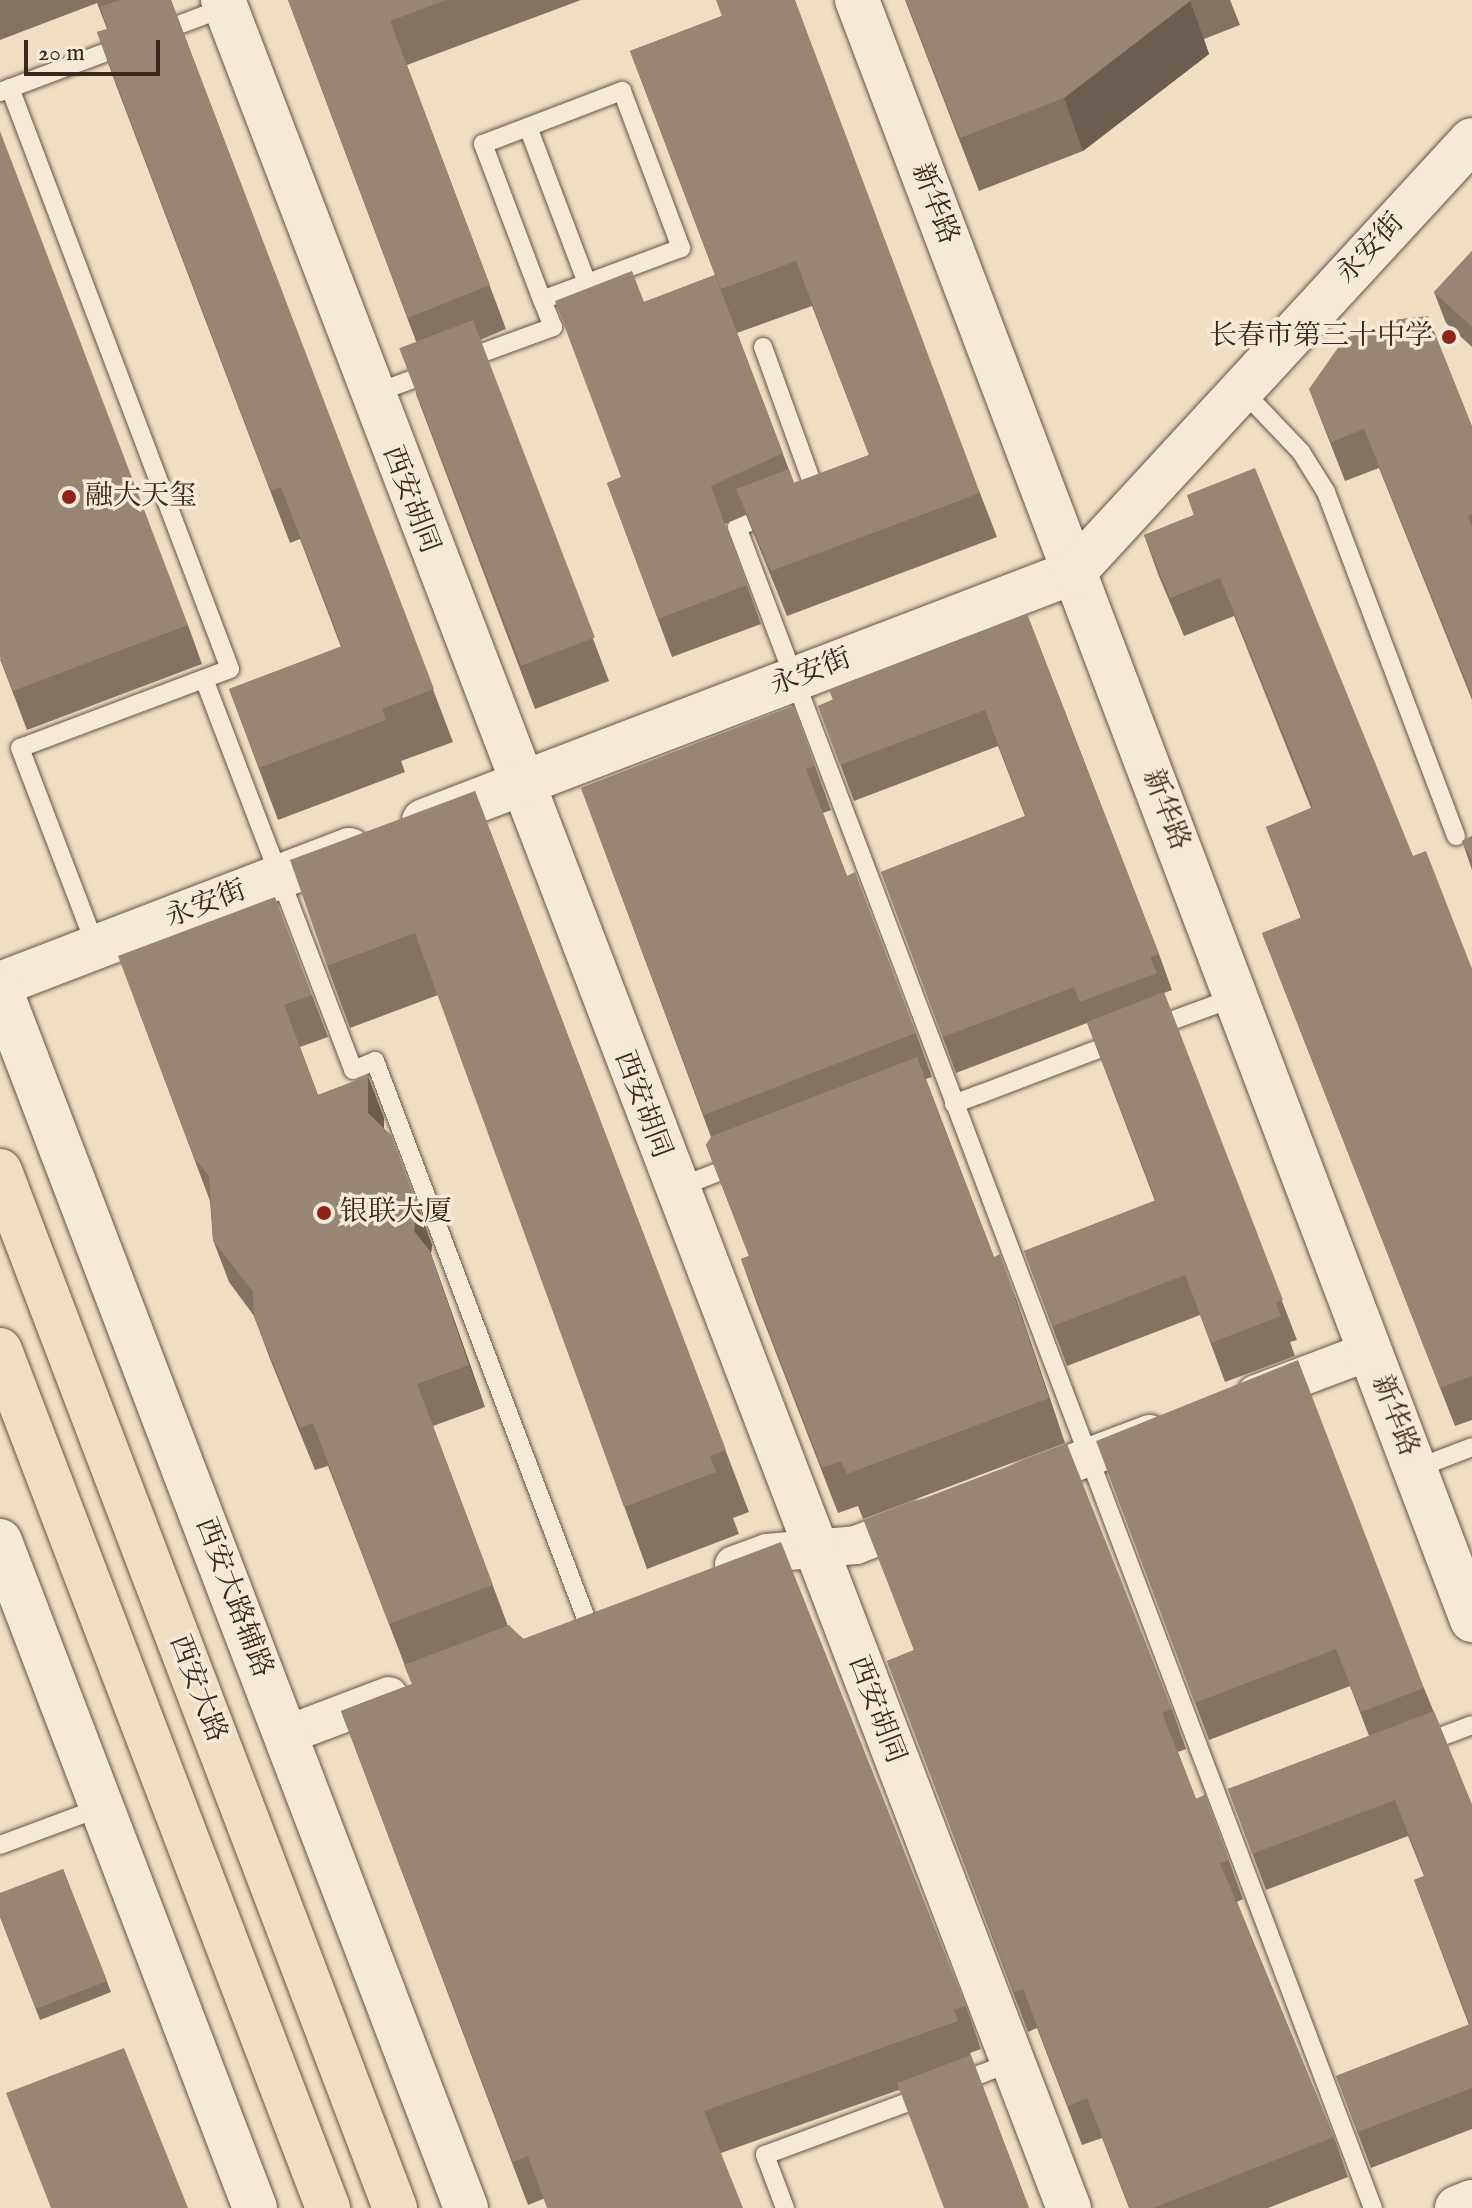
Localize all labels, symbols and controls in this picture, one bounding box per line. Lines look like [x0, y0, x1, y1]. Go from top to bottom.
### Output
scale bar [28, 24, 164, 74]
text: 20 m [38, 38, 85, 69]
street label: 新华路 [903, 159, 965, 249]
street label: 永安街 [1330, 207, 1412, 291]
place label: 长春市第三十中学 [1209, 320, 1433, 354]
marker: 长春市第三十中学 [1440, 328, 1458, 346]
street label: 西安胡同 [374, 442, 446, 558]
place label: 融大天玺 [85, 480, 197, 514]
marker: 融大天玺 [60, 488, 78, 506]
street label: 永安街 [766, 642, 856, 704]
street label: 新华路 [1134, 765, 1196, 855]
street label: 永安街 [161, 874, 251, 936]
street label: 西安胡同 [606, 1047, 678, 1163]
place label: 银联大厦 [340, 1196, 452, 1230]
marker: 银联大厦 [315, 1204, 333, 1222]
street label: 新华路 [1363, 1371, 1425, 1461]
street label: 西安大路辅路 [187, 1514, 279, 1682]
street label: 西安大路 [161, 1631, 233, 1747]
street label: 西安胡同 [840, 1652, 912, 1768]

